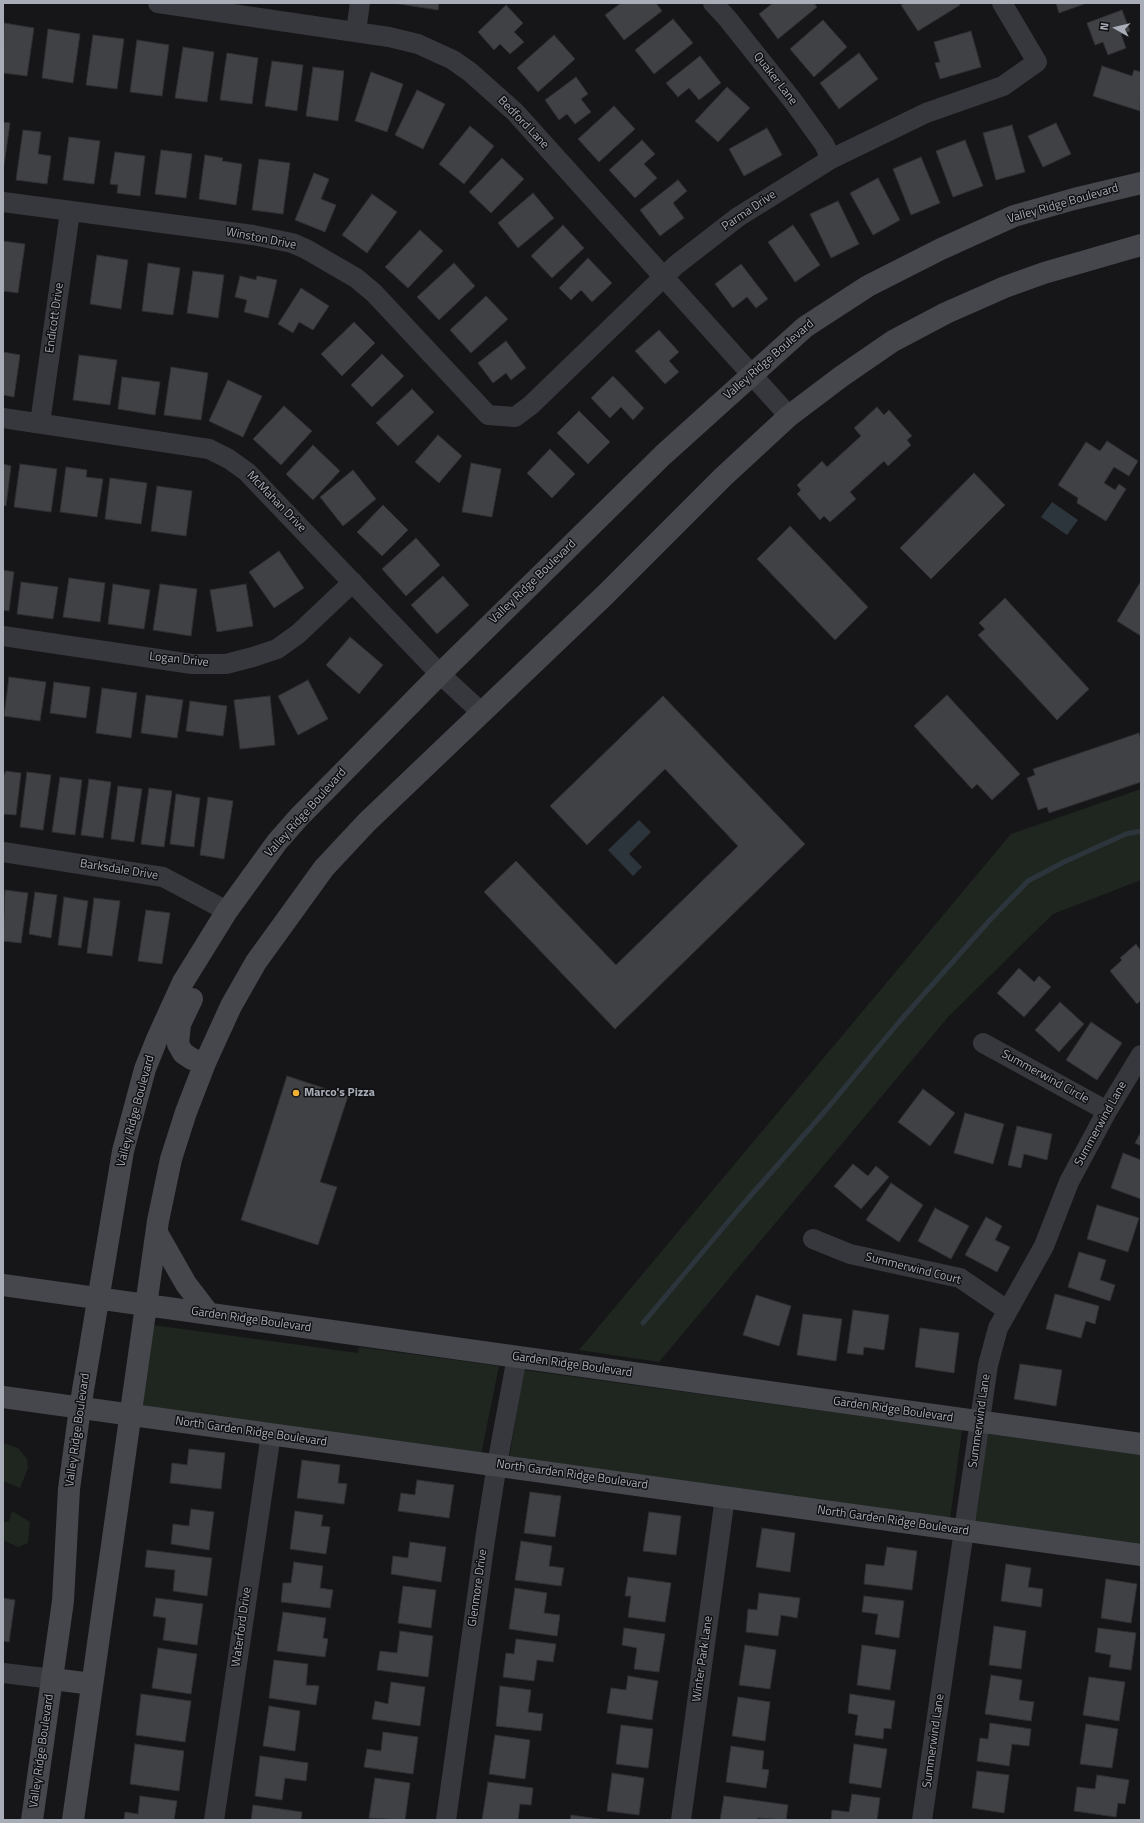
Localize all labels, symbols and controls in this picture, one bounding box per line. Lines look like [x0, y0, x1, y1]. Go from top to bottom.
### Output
north arrow [1096, 8, 1136, 48]
text: N [1096, 21, 1113, 31]
street label: Quaker Lane [750, 50, 800, 108]
street label: Bedford Lane [494, 94, 552, 152]
street label: Valley Ridge Boulevard [1006, 181, 1120, 227]
street label: Parma Drive [719, 188, 779, 234]
street label: Winston Drive [225, 225, 297, 253]
street label: Endicott Drive [43, 282, 67, 354]
street label: Valley Ridge Boulevard [721, 317, 817, 403]
street label: McMahan Drive [243, 469, 309, 535]
street label: Valley Ridge Boulevard [487, 537, 579, 627]
street label: Logan Drive [149, 650, 209, 670]
street label: Valley Ridge Boulevard [262, 766, 350, 860]
street label: Barksdale Drive [79, 857, 159, 883]
street label: Summerwind Circle [999, 1047, 1091, 1107]
street label: Valley Ridge Boulevard [114, 1054, 158, 1168]
street label: Summerwind Lane [1072, 1079, 1130, 1169]
place label: Marco's Pizza [304, 1086, 375, 1100]
marker: Marco's Pizza [291, 1088, 301, 1098]
street label: Summerwind Court [864, 1250, 962, 1288]
street label: Garden Ridge Boulevard [190, 1304, 312, 1336]
street label: Garden Ridge Boulevard [511, 1349, 633, 1381]
street label: Valley Ridge Boulevard [63, 1372, 93, 1488]
street label: Summerwind Lane [966, 1373, 994, 1469]
street label: Garden Ridge Boulevard [832, 1394, 954, 1426]
street label: North Garden Ridge Boulevard [174, 1414, 328, 1450]
street label: North Garden Ridge Boulevard [495, 1457, 649, 1493]
street label: North Garden Ridge Boulevard [816, 1503, 970, 1539]
street label: Glenmore Drive [465, 1548, 491, 1628]
street label: Waterford Drive [229, 1586, 255, 1668]
street label: Winter Park Lane [690, 1615, 716, 1703]
street label: Valley Ridge Boulevard [27, 1693, 57, 1809]
street label: Summerwind Lane [920, 1693, 948, 1789]

